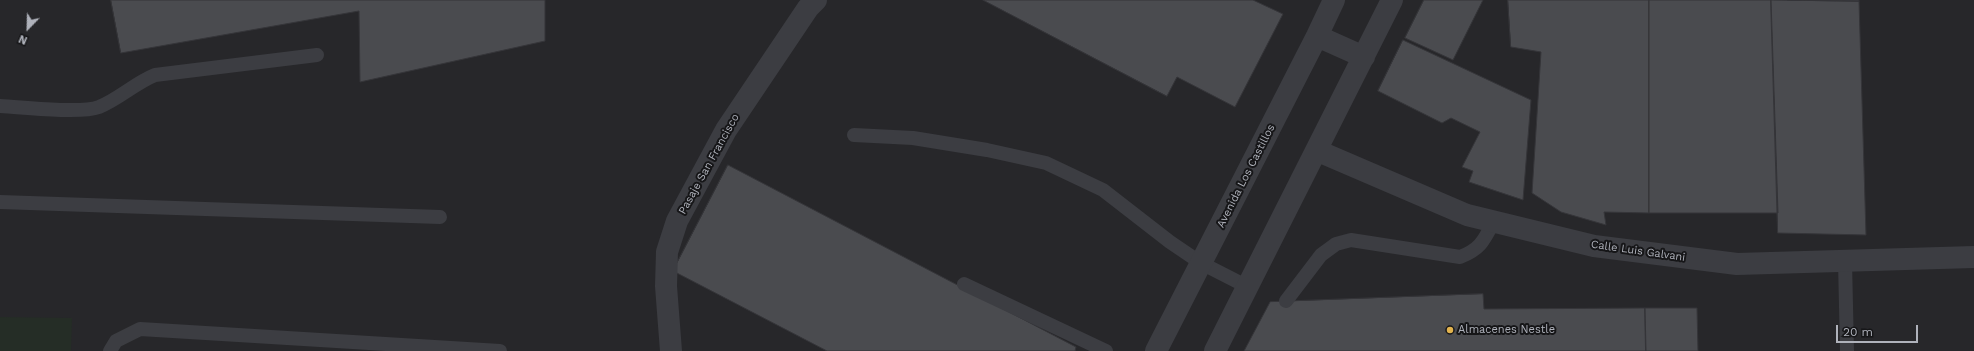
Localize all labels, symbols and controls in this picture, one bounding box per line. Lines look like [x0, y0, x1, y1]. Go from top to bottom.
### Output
north arrow [8, 8, 48, 48]
text: N [17, 32, 29, 47]
street label: Pasaje San Francisco [676, 111, 742, 217]
street label: Avenida Los Castillos [1214, 122, 1278, 230]
street label: Calle Luis Galvani [1590, 238, 1686, 264]
scale bar [1838, 317, 1920, 343]
place label: Almacenes Nestle [1458, 323, 1555, 337]
marker: Almacenes Nestle [1445, 325, 1455, 335]
text: 20 m [1843, 325, 1873, 339]

